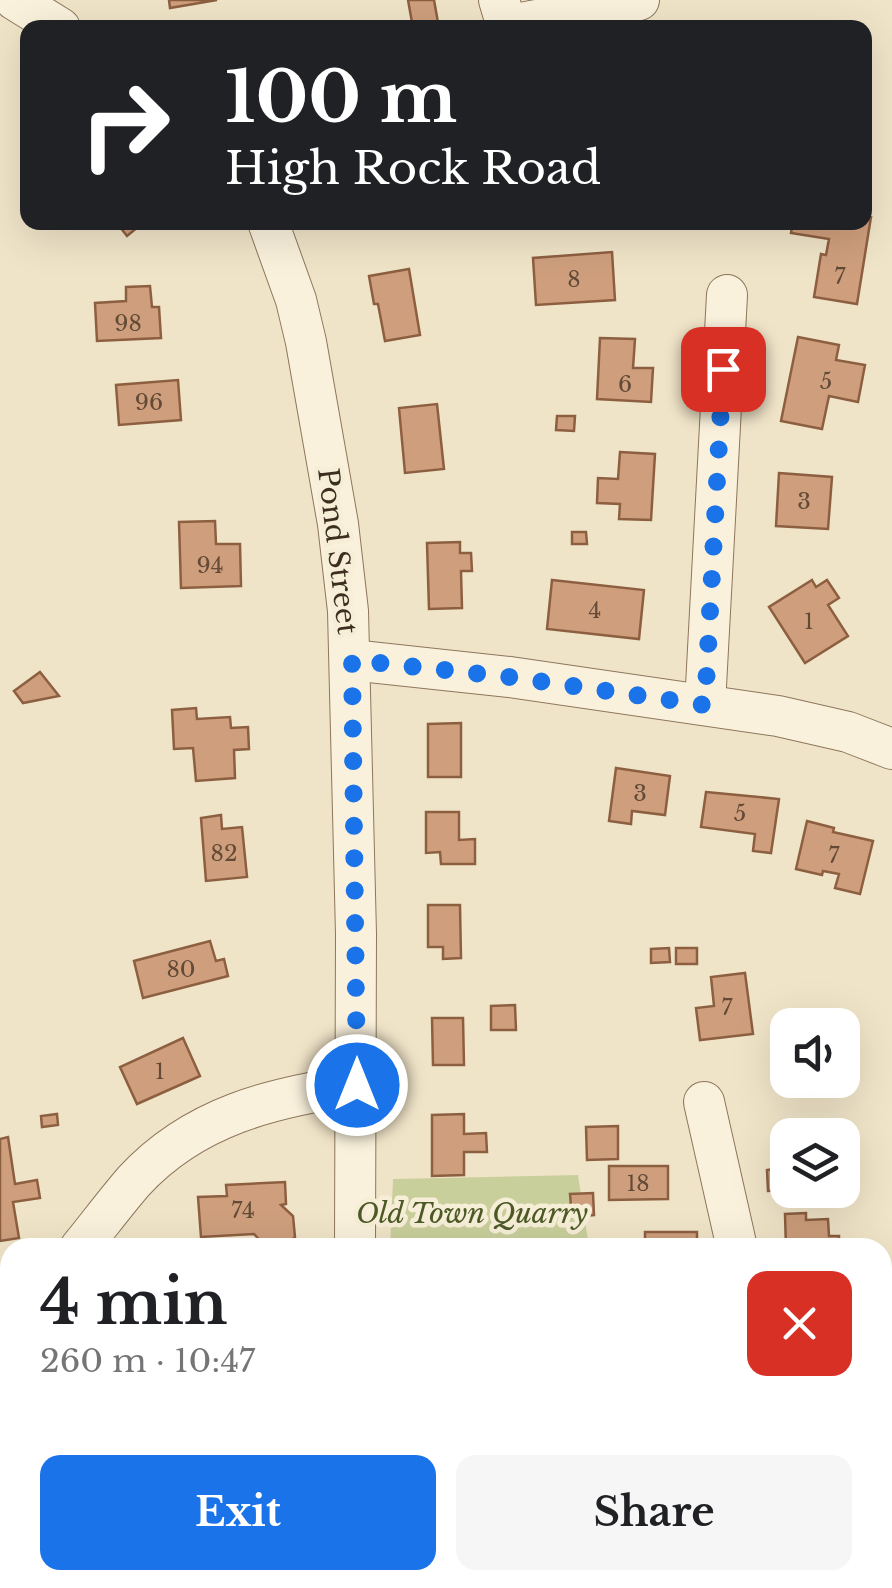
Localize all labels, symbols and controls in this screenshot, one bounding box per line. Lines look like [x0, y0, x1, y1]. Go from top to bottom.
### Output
text: 100 m [225, 54, 457, 141]
icon: right [60, 60, 190, 190]
text: High Rock Road [225, 140, 601, 196]
house number: 7 [834, 263, 846, 290]
house number: 8 [567, 266, 581, 293]
house number: 98 [114, 310, 142, 337]
pin [681, 327, 766, 412]
icon: arrive [696, 342, 751, 397]
house number: 5 [820, 368, 832, 395]
house number: 6 [618, 371, 632, 398]
house number: 96 [135, 389, 163, 416]
street label: Pond Street [310, 466, 365, 637]
house number: 3 [797, 488, 811, 515]
house number: 94 [196, 552, 224, 579]
house number: 4 [589, 597, 601, 624]
house number: 1 [804, 608, 814, 635]
house number: 3 [633, 780, 647, 807]
house number: 5 [734, 800, 746, 827]
house number: 82 [211, 840, 237, 867]
house number: 7 [828, 842, 840, 869]
house number: 80 [166, 956, 196, 983]
house number: 7 [721, 994, 733, 1021]
map controls [770, 1008, 860, 1208]
button: sound [770, 1008, 860, 1098]
position arrow [305, 1033, 409, 1137]
house number: 1 [155, 1058, 165, 1085]
button: layers [770, 1118, 860, 1208]
house number: 18 [626, 1170, 650, 1197]
park label: Old Town Quarry [356, 1196, 589, 1231]
house number: 74 [231, 1197, 255, 1224]
text: 4 min [40, 1266, 227, 1340]
button: close [747, 1271, 852, 1376]
text: 260 m · 10:47 [40, 1341, 255, 1381]
button: Exit [40, 1455, 436, 1570]
button: Share [456, 1455, 852, 1570]

